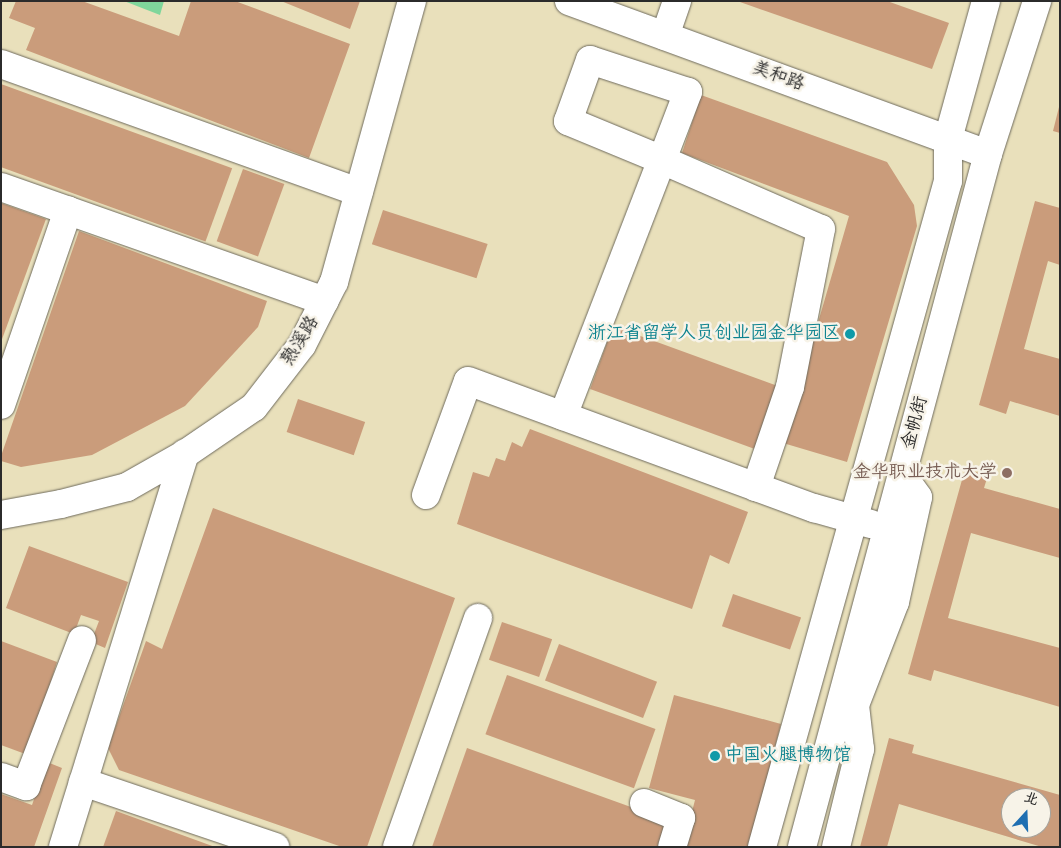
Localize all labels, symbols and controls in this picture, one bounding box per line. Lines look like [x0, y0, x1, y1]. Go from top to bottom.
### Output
street label: 美和路 [749, 58, 807, 96]
street label: 熟溪路 [278, 312, 324, 370]
place label: 浙江省留学人员创业园金华园区 [588, 323, 840, 345]
marker: 浙江省留学人员创业园金华园区 [844, 328, 856, 340]
street label: 金帆街 [899, 394, 933, 452]
place label: 金华职业技术大学 [853, 462, 997, 484]
marker: 金华职业技术大学 [1001, 467, 1013, 479]
place label: 中国火腿博物馆 [725, 745, 851, 767]
marker: 中国火腿博物馆 [709, 750, 721, 762]
text: 北 [1021, 787, 1041, 812]
north arrow [1001, 788, 1051, 838]

